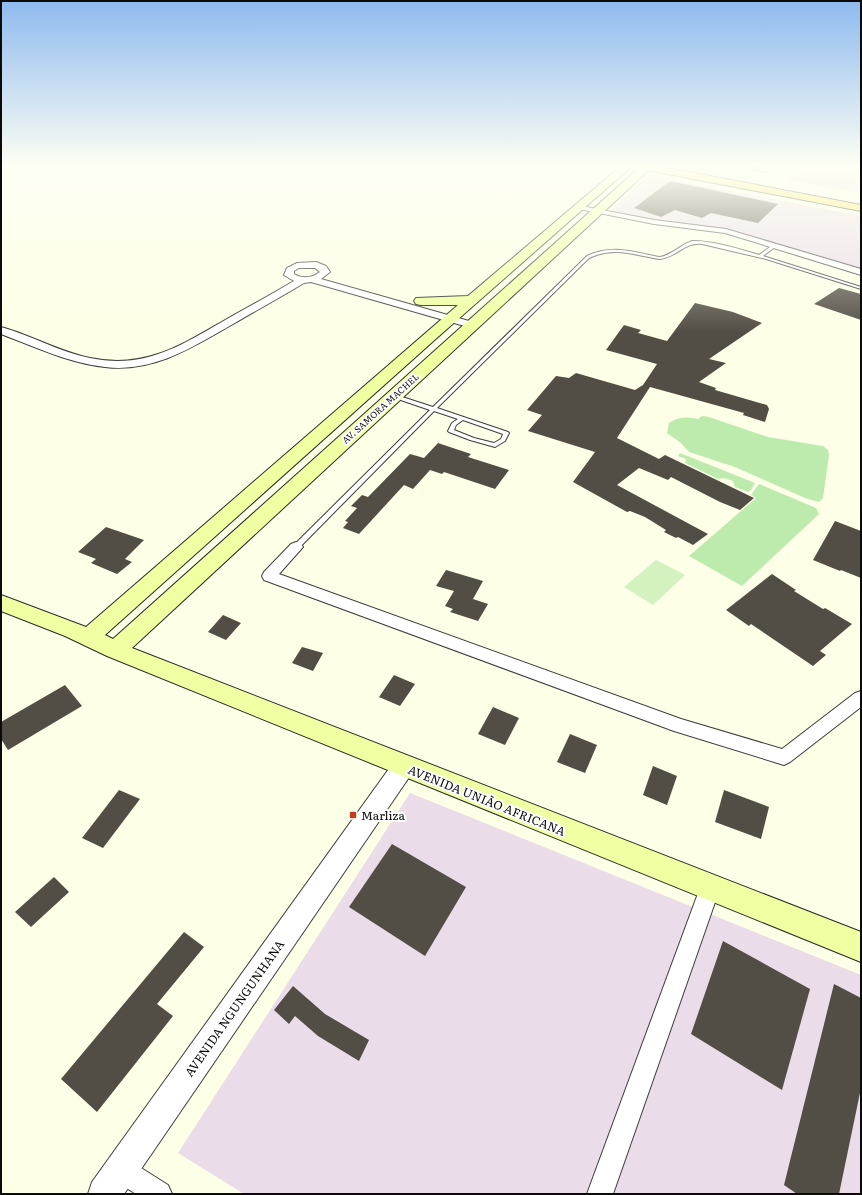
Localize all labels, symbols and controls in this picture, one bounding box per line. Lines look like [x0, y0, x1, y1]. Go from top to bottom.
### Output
street label: AV. SAMORA MACHEL [338, 369, 422, 446]
street label: AVENIDA UNIÃO AFRICANA [406, 760, 569, 840]
place label: Marliza [361, 806, 405, 824]
marker: Marliza [348, 810, 358, 820]
street label: AVENIDA NGUNGUNHANA [180, 936, 288, 1080]

